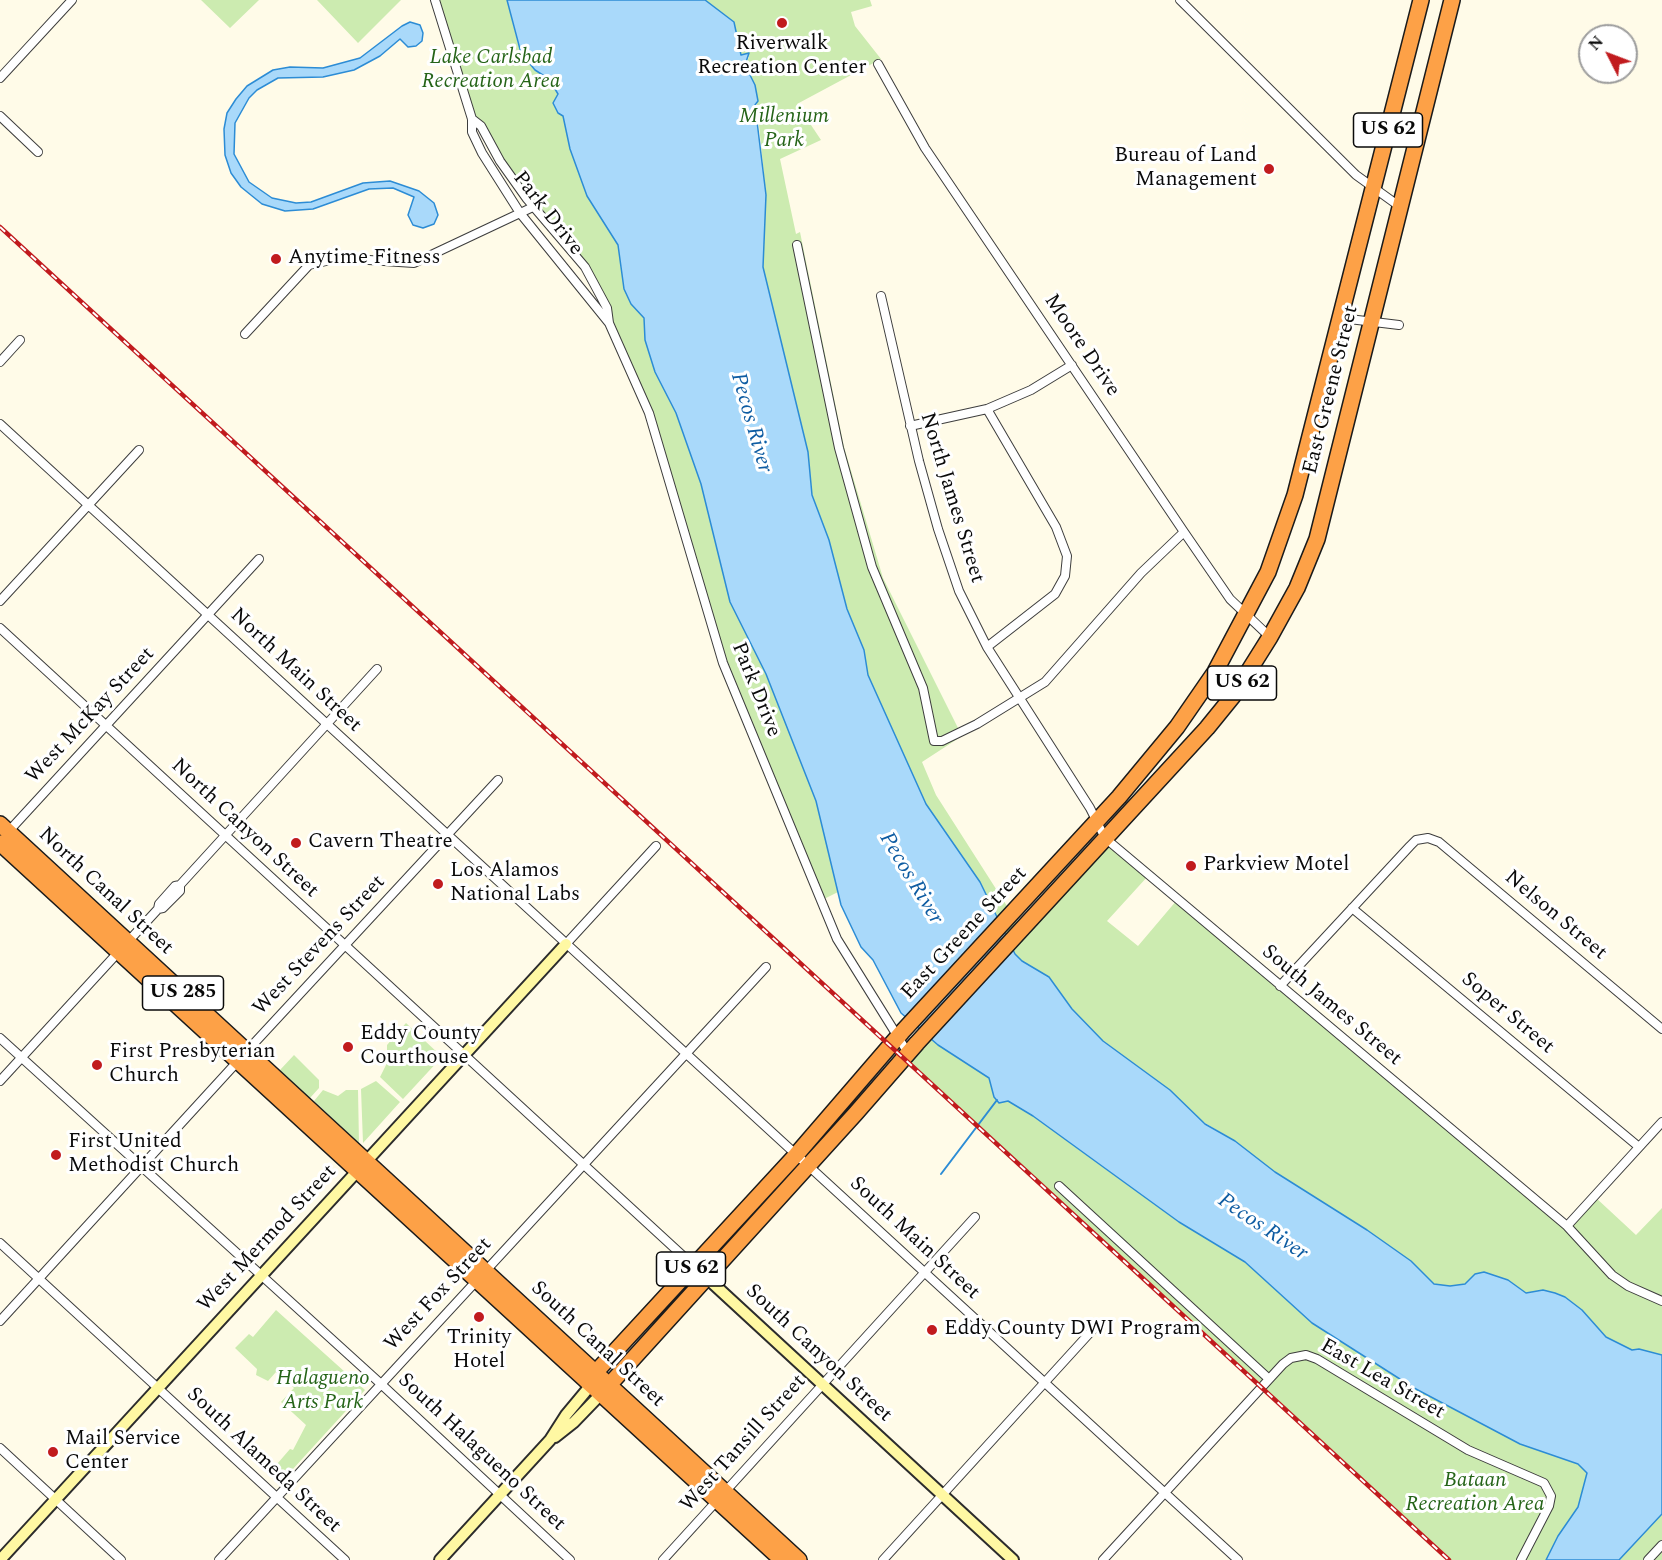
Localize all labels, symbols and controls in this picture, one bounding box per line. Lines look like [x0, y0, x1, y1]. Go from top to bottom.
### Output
marker: Riverwalk Recreation Center [775, 16, 789, 30]
north arrow [1578, 24, 1638, 84]
text: N [1583, 30, 1609, 56]
place label: Riverwalk Recreation Center [697, 32, 867, 82]
park label: Lake Carlsbad Recreation Area [422, 46, 560, 96]
park label: Millenium Park [739, 105, 829, 155]
road number: US 62 [1354, 113, 1422, 147]
place label: Bureau of Land Management [1114, 144, 1257, 194]
marker: Bureau of Land Management [1262, 162, 1276, 176]
street label: Park Drive [506, 167, 588, 261]
place label: Anytime Fitness [288, 246, 441, 272]
marker: Anytime Fitness [269, 252, 283, 266]
street label: Moore Drive [1038, 290, 1124, 402]
street label: East Greene Street [1299, 303, 1365, 477]
water label: Pecos River [723, 370, 777, 476]
street label: North James Street [913, 410, 989, 586]
street label: North Main Street [224, 604, 366, 738]
street label: Park Drive [725, 639, 785, 741]
street label: West McKay Street [21, 643, 161, 789]
road number: US 62 [1208, 666, 1276, 700]
street label: North Canyon Street [165, 754, 323, 904]
street label: North Canal Street [32, 823, 178, 961]
water label: Pecos River [872, 828, 948, 930]
place label: Cavern Theatre [308, 830, 453, 856]
marker: Cavern Theatre [289, 836, 303, 850]
place label: Parkview Motel [1203, 853, 1349, 879]
place label: Los Alamos National Labs [450, 859, 580, 909]
marker: Parkview Motel [1184, 859, 1198, 873]
street label: East Greene Street [897, 862, 1033, 1006]
street label: Nelson Street [1499, 866, 1611, 966]
street label: West Stevens Street [248, 871, 392, 1021]
marker: Los Alamos National Labs [431, 877, 445, 891]
street label: South James Street [1256, 940, 1406, 1072]
street label: Soper Street [1455, 968, 1559, 1060]
road number: US 285 [142, 976, 224, 1010]
place label: Eddy County Courthouse [360, 1022, 481, 1072]
place label: First Presbyterian Church [109, 1040, 276, 1090]
marker: Eddy County Courthouse [341, 1040, 355, 1054]
marker: First Presbyterian Church [90, 1058, 104, 1072]
place label: First United Methodist Church [68, 1130, 239, 1180]
marker: First United Methodist Church [49, 1148, 63, 1162]
street label: West Mermod Street [193, 1160, 343, 1318]
street label: South Main Street [844, 1172, 984, 1306]
water label: Pecos River [1212, 1188, 1312, 1268]
street label: West Fox Street [380, 1233, 498, 1357]
road number: US 62 [656, 1252, 726, 1286]
street label: South Canal Street [525, 1276, 669, 1414]
street label: South Canyon Street [740, 1280, 896, 1428]
marker: Trinity Hotel [472, 1310, 486, 1324]
place label: Eddy County DWI Program [944, 1317, 1201, 1343]
marker: Eddy County DWI Program [925, 1323, 939, 1337]
place label: Trinity Hotel [447, 1326, 511, 1376]
street label: East Lea Street [1315, 1334, 1449, 1426]
park label: Halagueno Arts Park [276, 1367, 370, 1417]
street label: South Halagueno Street [392, 1369, 570, 1537]
street label: West Tansill Street [676, 1370, 812, 1518]
street label: South Alameda Street [180, 1383, 346, 1539]
place label: Mail Service Center [65, 1427, 180, 1477]
marker: Mail Service Center [46, 1445, 60, 1459]
park label: Bataan Recreation Area [1406, 1469, 1544, 1519]

